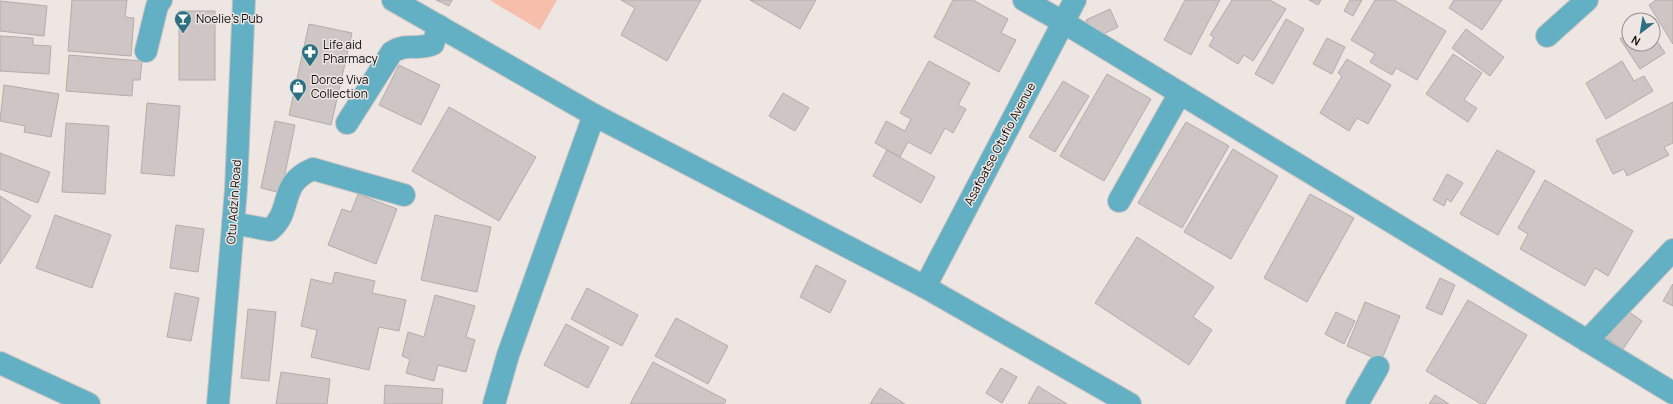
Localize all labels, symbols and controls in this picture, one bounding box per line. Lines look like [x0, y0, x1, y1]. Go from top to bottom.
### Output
bar icon: Noelie's Pub [173, 9, 193, 34]
place label: Noelie's Pub [196, 10, 263, 27]
north arrow [1621, 12, 1661, 52]
text: N [1628, 32, 1643, 49]
place label: Life aid Pharmacy [323, 36, 379, 67]
pharmacy icon: Life aid Pharmacy [300, 42, 320, 67]
place label: Dorce Viva Collection [311, 71, 368, 102]
shop icon: Dorce Viva Collection [288, 77, 308, 102]
street label: Asafoatse Otufio Avenue [960, 79, 1039, 208]
street label: Otu Adzin Road [222, 159, 245, 245]

